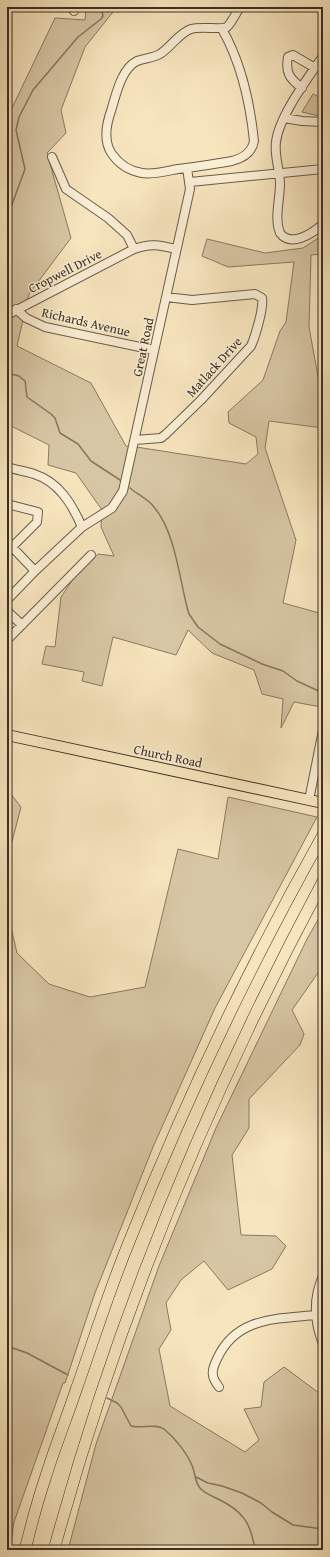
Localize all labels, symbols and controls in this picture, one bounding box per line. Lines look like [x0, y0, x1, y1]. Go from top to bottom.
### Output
street label: Cropwell Drive [25, 244, 105, 298]
street label: Richards Avenue [40, 303, 132, 341]
street label: Great Road [127, 316, 159, 378]
street label: Matlack Drive [182, 333, 246, 401]
street label: Church Road [132, 739, 204, 773]

